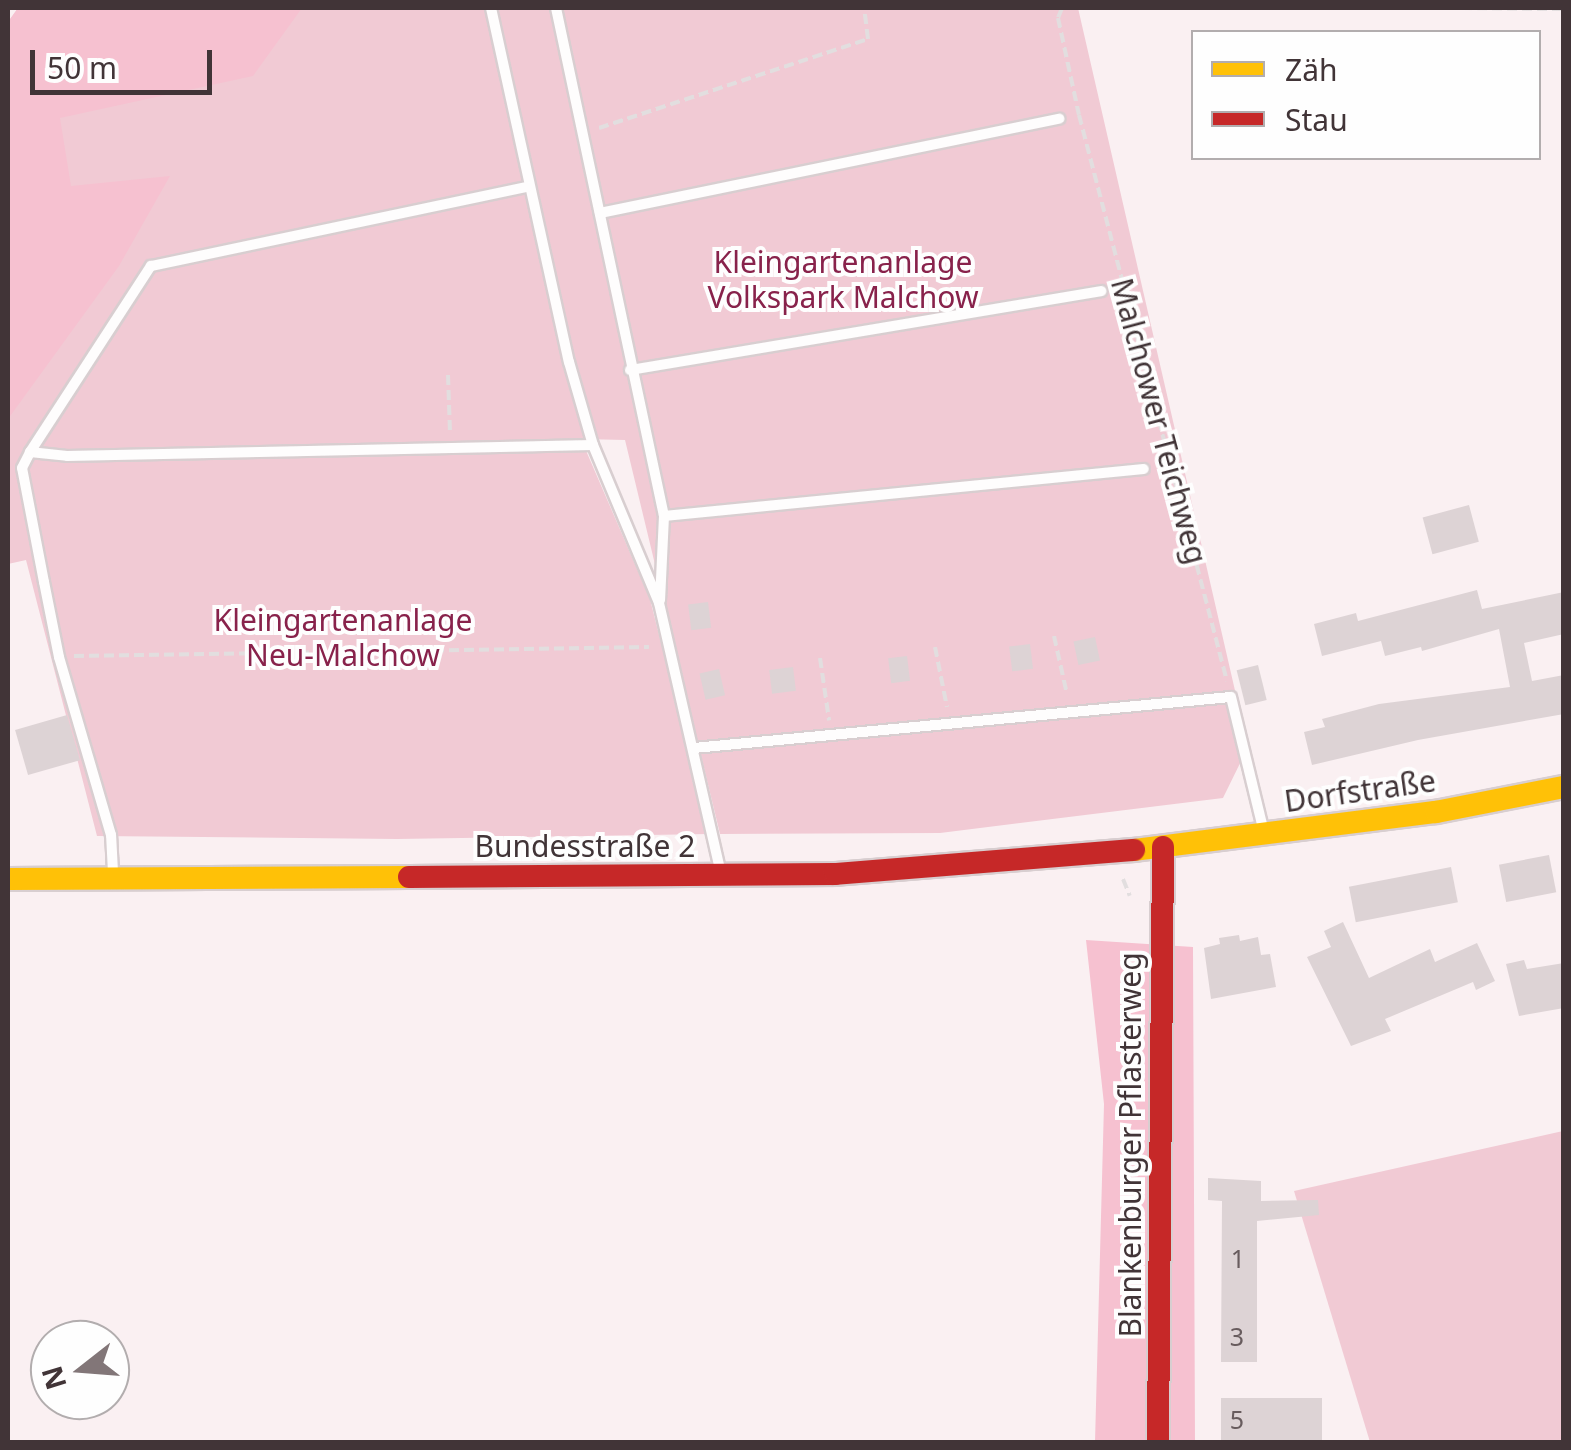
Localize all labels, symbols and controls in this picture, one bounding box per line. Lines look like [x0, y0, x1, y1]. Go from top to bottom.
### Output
scale bar [35, 30, 218, 92]
legend [1191, 30, 1541, 160]
text: 50 m [47, 47, 117, 88]
text: Zäh [1285, 49, 1338, 90]
text: Stau [1285, 99, 1348, 140]
park label: Kleingartenanlage Volkspark Malchow [707, 244, 979, 314]
street label: Malchower Teichweg [1104, 274, 1214, 568]
park label: Kleingartenanlage Neu-Malchow [214, 602, 472, 672]
street label: Dorfstraße [1282, 763, 1438, 819]
street label: Bundesstraße 2 [475, 828, 695, 864]
street label: Blankenburger Pflasterweg [1112, 952, 1148, 1338]
house number: 1 [1231, 1243, 1245, 1273]
north arrow [30, 1320, 130, 1420]
house number: 3 [1230, 1321, 1244, 1351]
text: N [32, 1362, 75, 1395]
house number: 5 [1230, 1404, 1244, 1434]

